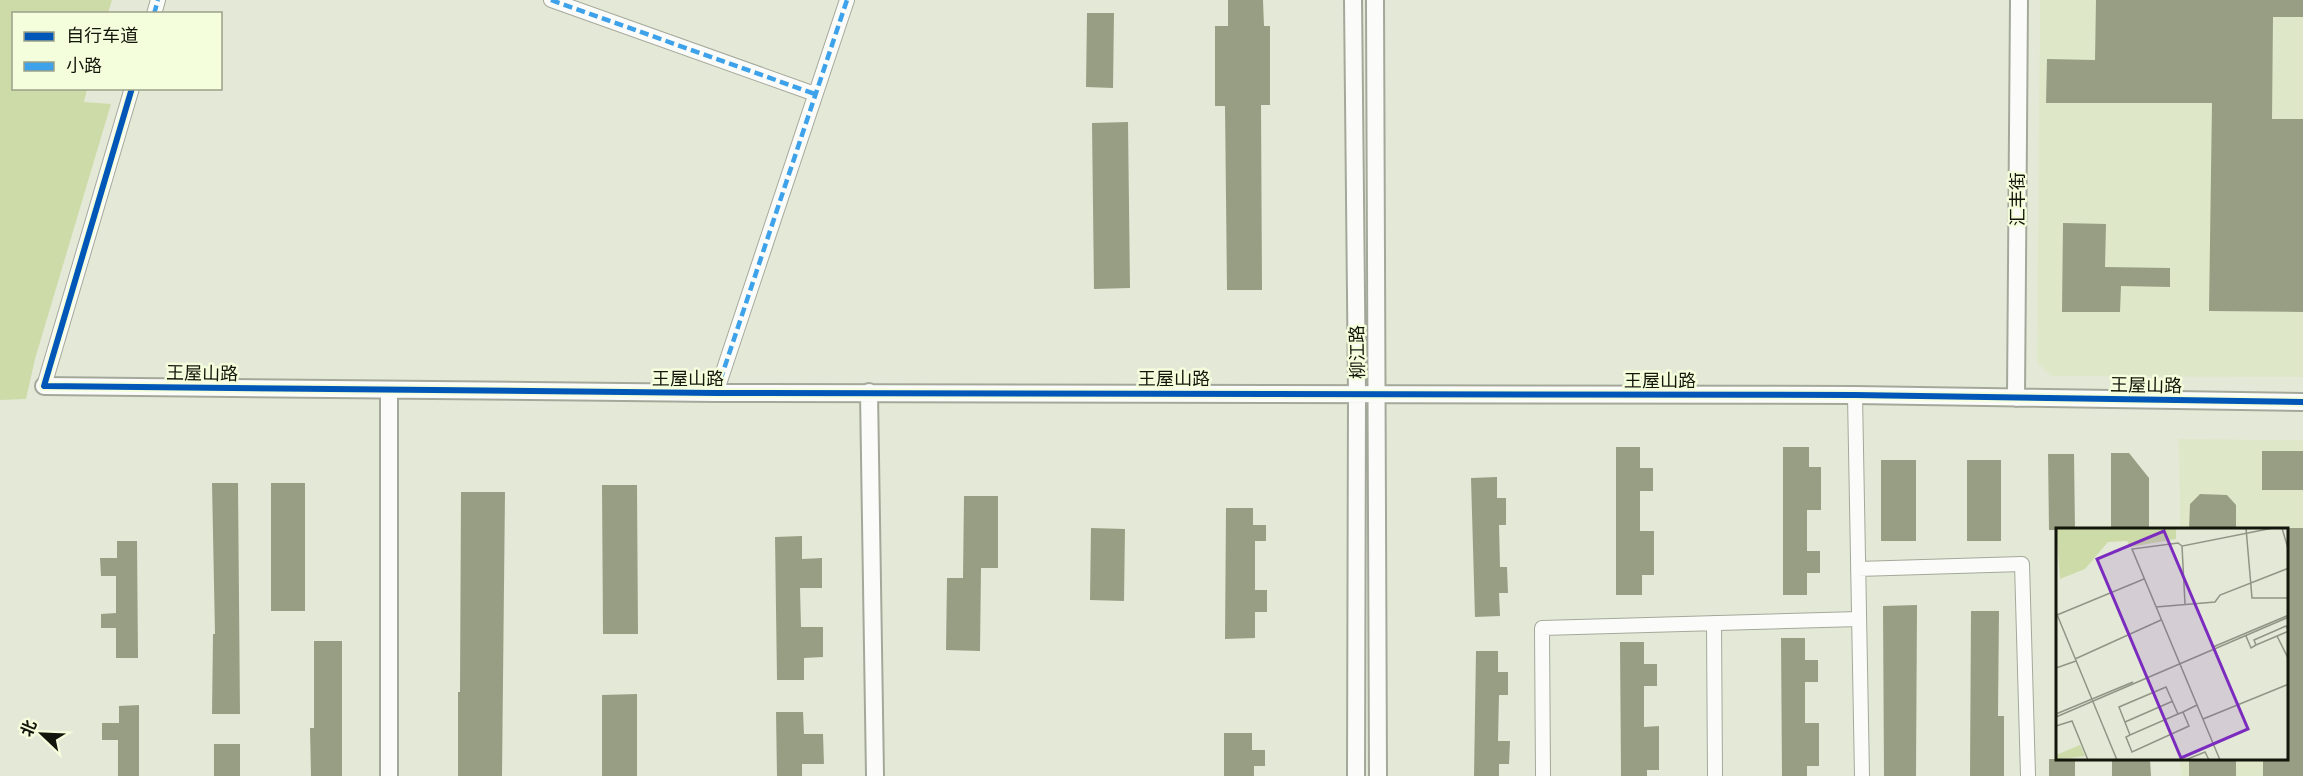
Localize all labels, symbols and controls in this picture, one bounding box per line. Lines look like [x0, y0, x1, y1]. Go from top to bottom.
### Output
legend [12, 12, 222, 90]
text: 自行车道 [66, 24, 138, 47]
text: 小路 [66, 54, 102, 77]
street label: 汇丰街 [2006, 172, 2029, 226]
street label: 柳江路 [1345, 325, 1369, 379]
street label: 王屋山路 [166, 361, 238, 385]
street label: 王屋山路 [652, 367, 724, 390]
street label: 王屋山路 [1138, 367, 1210, 390]
street label: 王屋山路 [1624, 369, 1696, 392]
street label: 王屋山路 [2110, 373, 2182, 397]
inset map [2056, 528, 2288, 761]
north arrow [12, 704, 72, 764]
text: 北 [16, 717, 41, 739]

